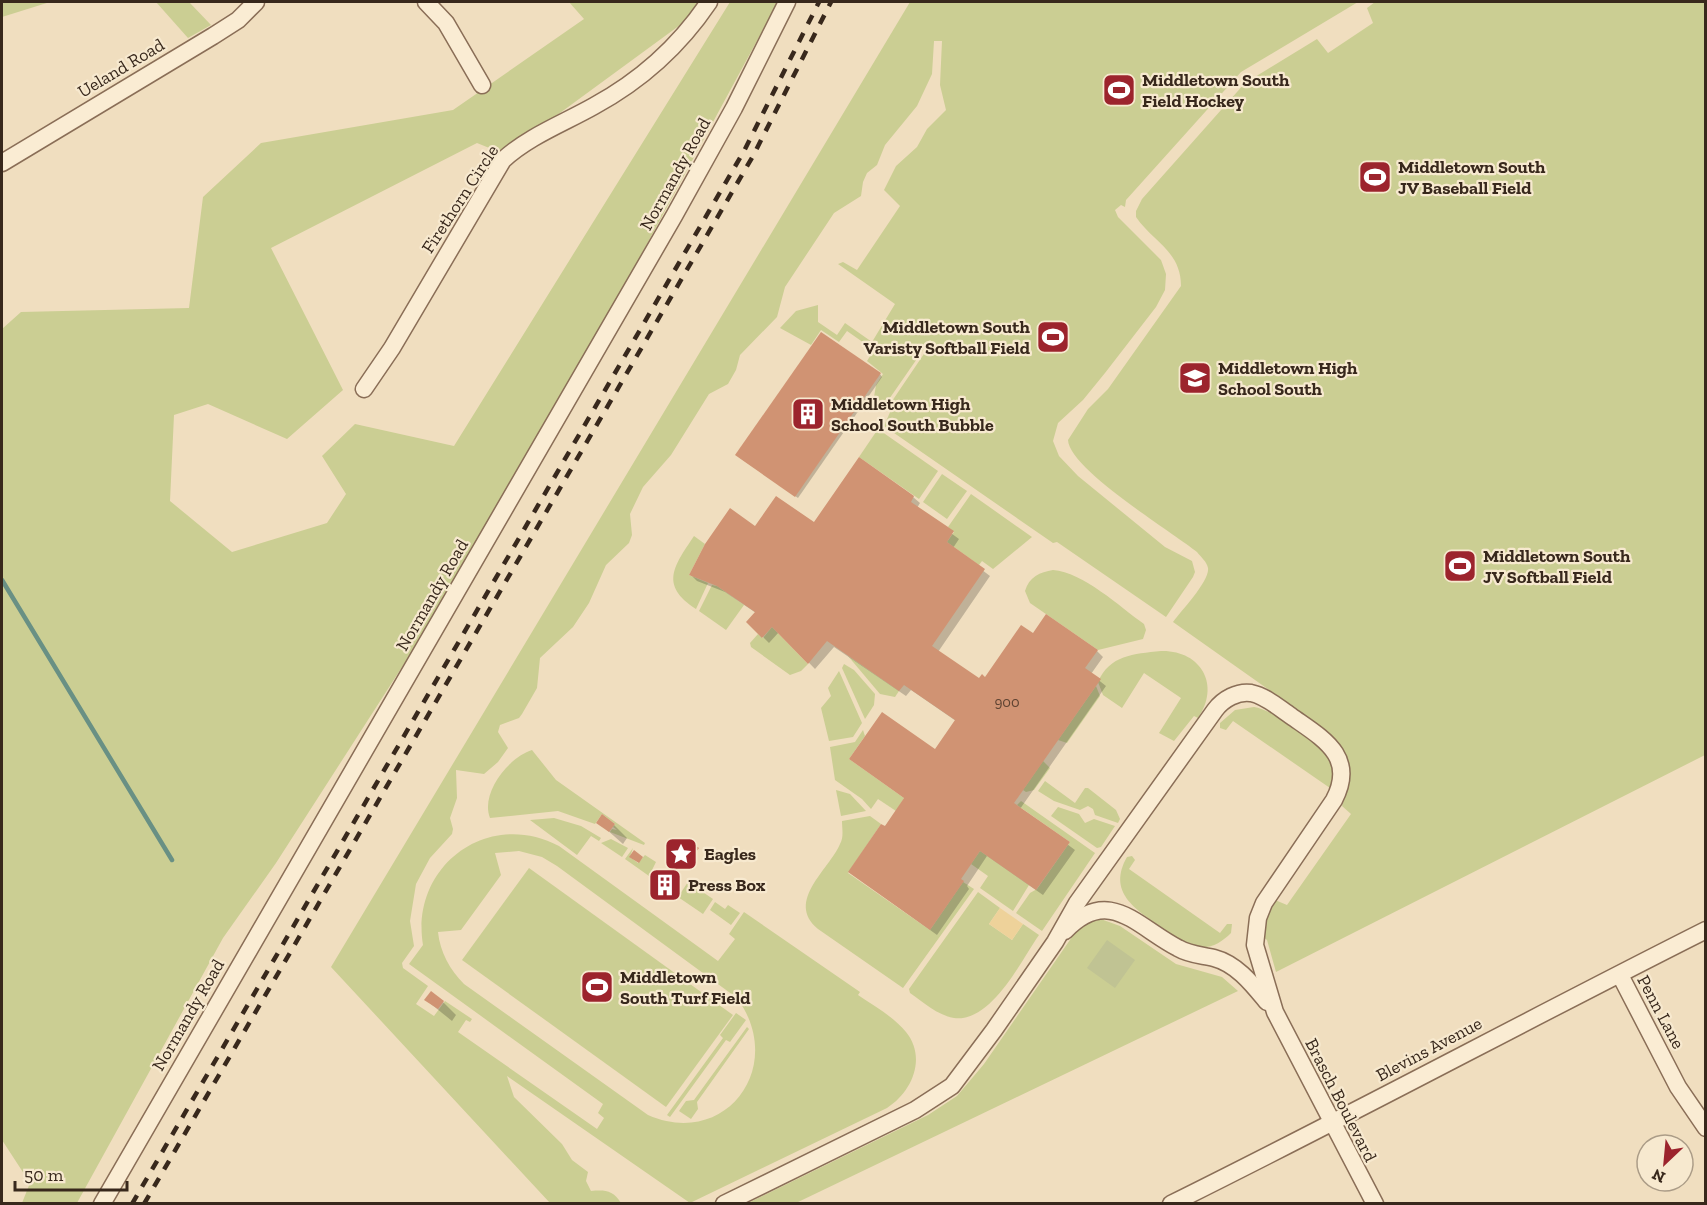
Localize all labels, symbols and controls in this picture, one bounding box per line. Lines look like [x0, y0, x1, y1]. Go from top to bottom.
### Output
street label: Ueland Road [74, 33, 168, 102]
place label: Middletown South Field Hockey [1142, 69, 1290, 112]
sports icon: Middletown South Field Hockey [1101, 72, 1137, 108]
street label: Normandy Road [635, 114, 715, 234]
street label: Firethorn Circle [417, 141, 503, 257]
place label: Middletown South JV Baseball Field [1398, 156, 1546, 199]
sports icon: Middletown South JV Baseball Field [1357, 159, 1393, 195]
place label: Middletown South Varisty Softball Field [864, 316, 1031, 359]
sports icon: Middletown South Varisty Softball Field [1035, 319, 1071, 355]
place label: Middletown High School South [1218, 357, 1358, 400]
school or university icon: Middletown High School South [1177, 360, 1213, 396]
place label: Middletown High School South Bubble [831, 393, 994, 436]
building icon: Middletown High School South Bubble [790, 396, 826, 432]
street label: Normandy Road [391, 535, 473, 655]
place label: Middletown South JV Softball Field [1483, 545, 1631, 588]
sports icon: Middletown South JV Softball Field [1442, 548, 1478, 584]
house number: 900 [994, 693, 1020, 711]
place icon: Eagles [663, 836, 699, 872]
place label: Eagles [704, 843, 756, 865]
building icon: Press Box [647, 867, 683, 903]
place label: Press Box [688, 874, 766, 896]
street label: Normandy Road [147, 955, 229, 1075]
place label: Middletown South Turf Field [620, 966, 751, 1009]
sports icon: Middletown South Turf Field [579, 969, 615, 1005]
street label: Penn Lane [1632, 971, 1690, 1053]
street label: Blevins Avenue [1372, 1012, 1486, 1086]
street label: Brasch Boulevard [1300, 1035, 1382, 1166]
north arrow [1635, 1133, 1695, 1193]
scale bar [15, 1154, 128, 1192]
text: 50 m [24, 1164, 64, 1186]
text: N [1649, 1165, 1668, 1187]

